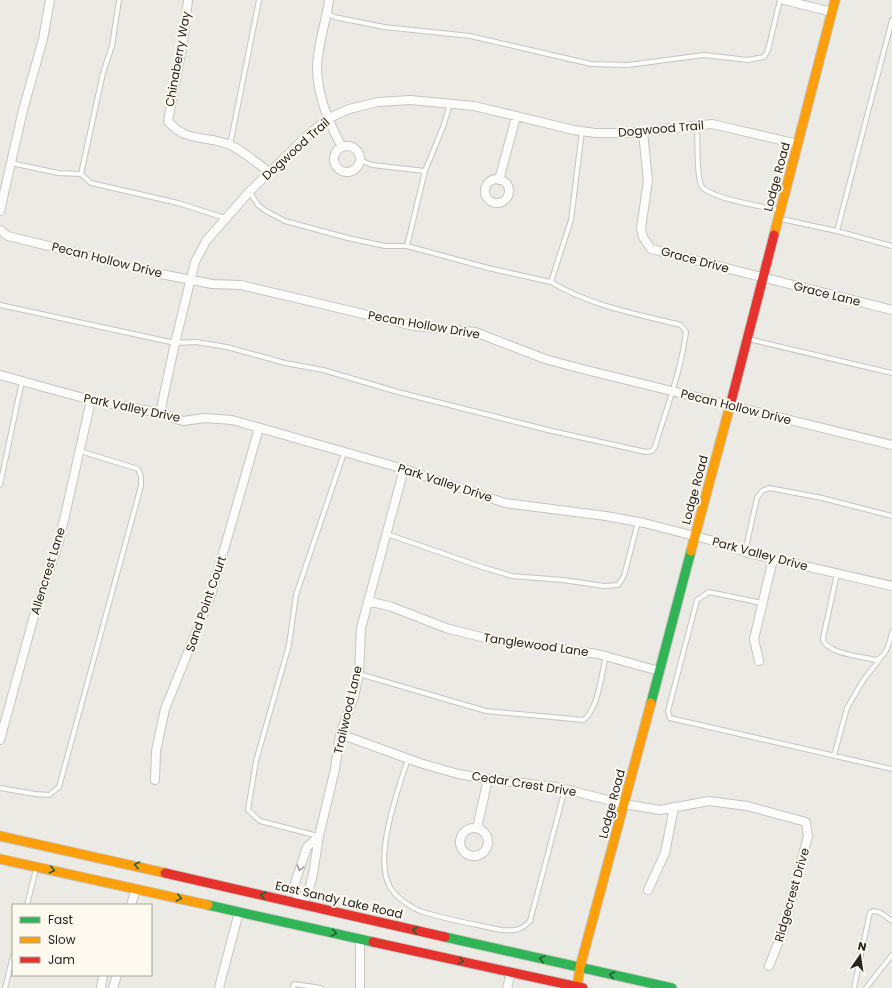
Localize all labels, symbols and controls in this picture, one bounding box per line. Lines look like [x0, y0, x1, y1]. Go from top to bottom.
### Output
street label: Chinaberry Way [161, 10, 194, 108]
street label: Dogwood Trail [258, 114, 333, 184]
street label: Dogwood Trail [617, 116, 704, 141]
street label: Lodge Road [759, 140, 794, 213]
street label: Pecan Hollow Drive [50, 238, 164, 281]
street label: Grace Drive [659, 242, 731, 277]
street label: Grace Lane [792, 277, 862, 310]
street label: Pecan Hollow Drive [367, 306, 481, 343]
street label: Pecan Hollow Drive [679, 385, 793, 428]
street label: Park Valley Drive [82, 389, 182, 426]
street label: Lodge Road [677, 453, 712, 526]
street label: Park Valley Drive [396, 459, 495, 506]
street label: Allencrest Lane [26, 525, 69, 617]
street label: Park Valley Drive [710, 533, 810, 574]
street label: Sand Point Court [181, 554, 230, 654]
street label: Tanglewood Lane [483, 629, 590, 660]
street label: Trailwood Lane [329, 664, 366, 756]
street label: Cedar Crest Drive [471, 767, 578, 800]
street label: Lodge Road [594, 767, 629, 840]
street label: Ridgecrest Drive [770, 846, 813, 944]
one-way arrow [133, 862, 140, 870]
one-way arrow [296, 864, 305, 871]
one-way arrow [49, 866, 55, 874]
street label: East Sandy Lake Road [274, 877, 405, 922]
one-way arrow [260, 891, 267, 900]
one-way arrow [175, 894, 182, 902]
legend [12, 904, 152, 976]
text: Fast [48, 911, 73, 928]
one-way arrow [412, 926, 419, 934]
one-way arrow [330, 928, 337, 937]
text: Slow [48, 931, 76, 948]
north arrow [840, 936, 880, 976]
text: N [856, 938, 868, 955]
text: Jam [48, 951, 75, 968]
one-way arrow [539, 955, 545, 963]
one-way arrow [457, 957, 464, 965]
one-way arrow [609, 971, 615, 979]

